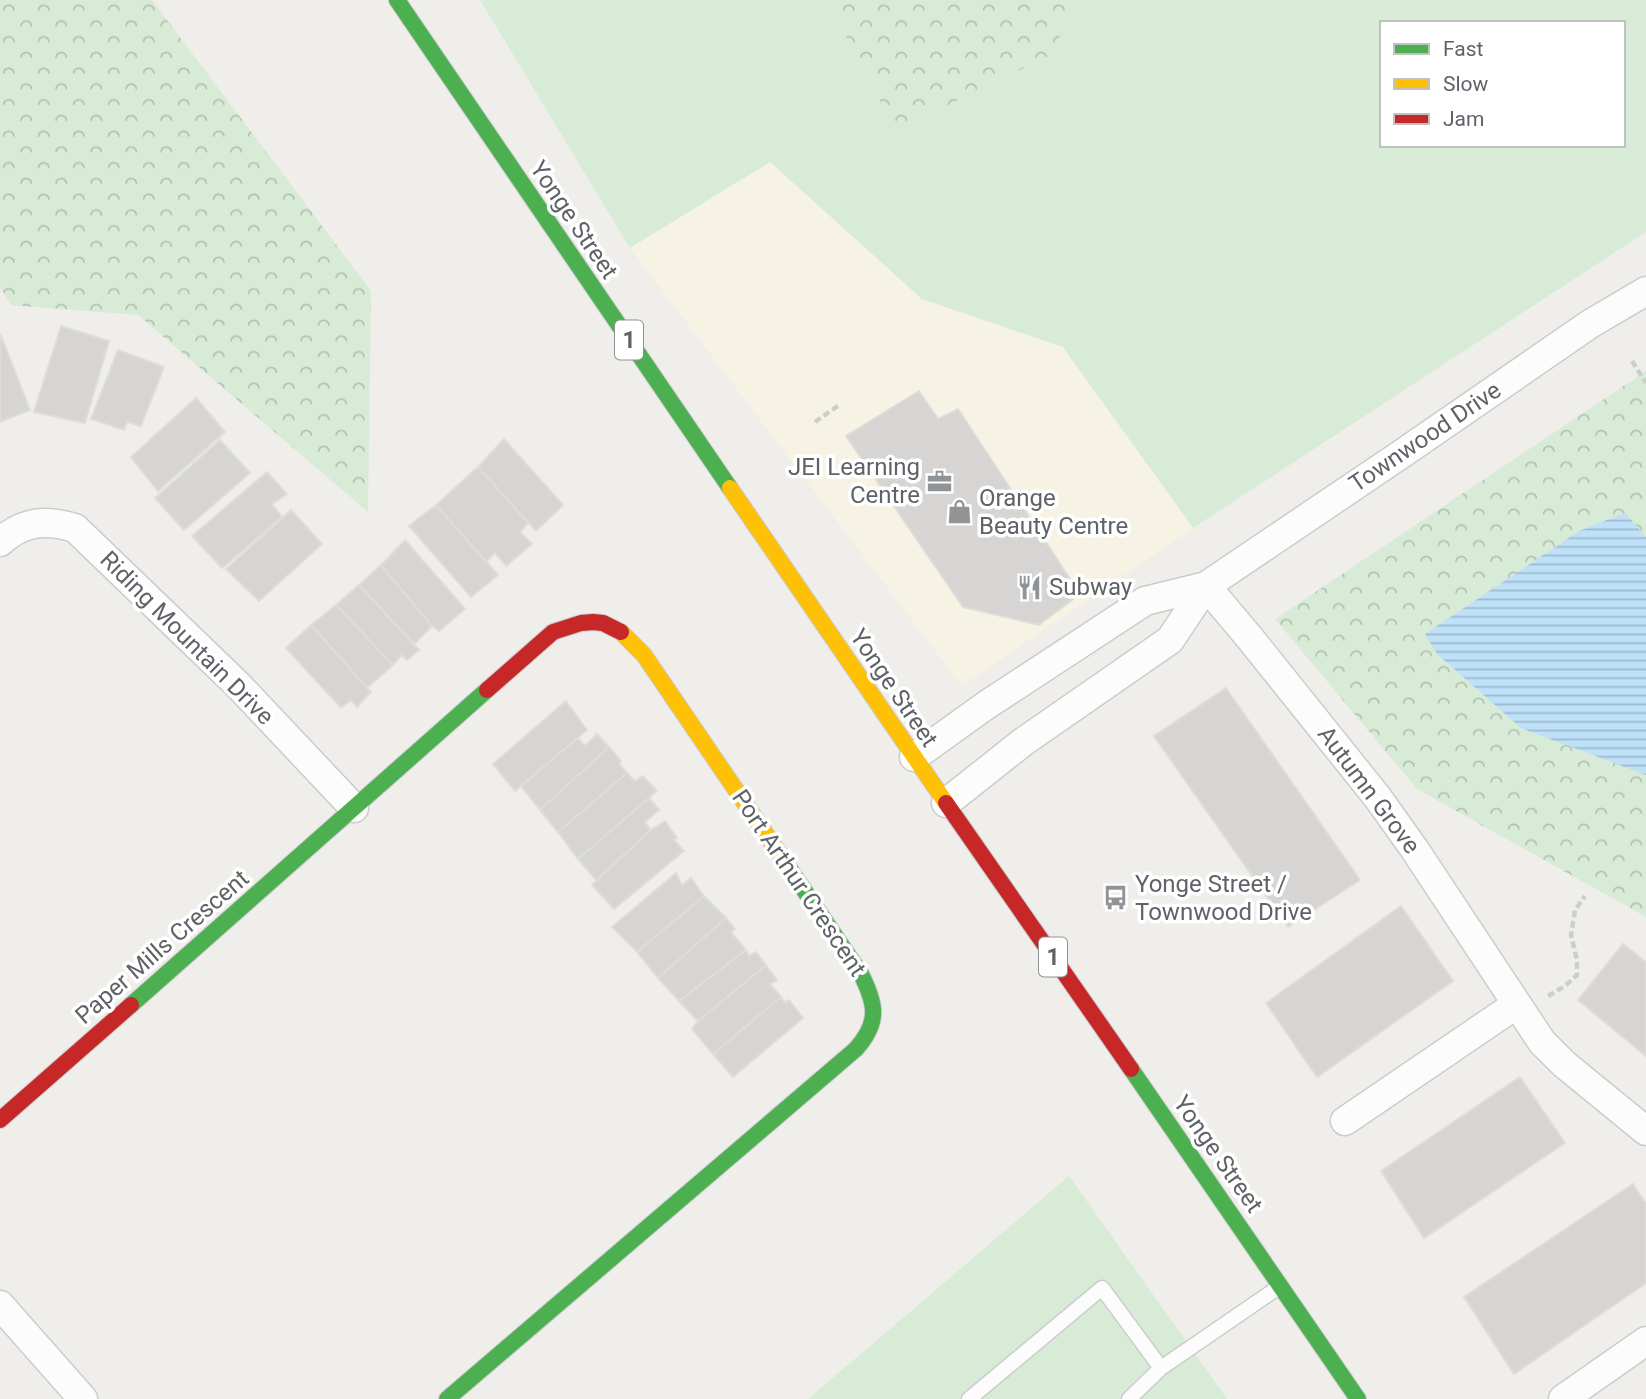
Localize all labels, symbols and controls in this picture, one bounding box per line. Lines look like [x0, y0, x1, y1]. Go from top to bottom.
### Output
legend [1380, 21, 1625, 147]
text: Fast [1443, 37, 1484, 61]
text: Slow [1443, 72, 1489, 96]
text: Jam [1443, 107, 1484, 131]
street label: Yonge Street [524, 156, 624, 284]
road number: 1 [615, 320, 643, 360]
street label: Townwood Drive [1344, 376, 1506, 498]
place label: JEI Learning Centre [788, 453, 920, 509]
office icon: JEI Learning Centre [926, 467, 954, 495]
place label: Orange Beauty Centre [979, 484, 1128, 540]
shop icon: Orange Beauty Centre [945, 498, 973, 526]
street label: Riding Mountain Drive [94, 545, 280, 731]
restaurant icon: Subway [1015, 573, 1043, 601]
place label: Subway [1049, 573, 1133, 601]
street label: Yonge Street [844, 624, 944, 752]
street label: Autumn Grove [1312, 721, 1426, 859]
street label: Port Arthur Crescent [726, 784, 872, 982]
street label: Paper Mills Crescent [70, 864, 254, 1030]
place label: Yonge Street / Townwood Drive [1135, 870, 1312, 926]
bus stop icon: Yonge Street / Townwood Drive [1101, 884, 1129, 912]
road number: 1 [1039, 938, 1067, 976]
street label: Yonge Street [1168, 1090, 1269, 1218]

